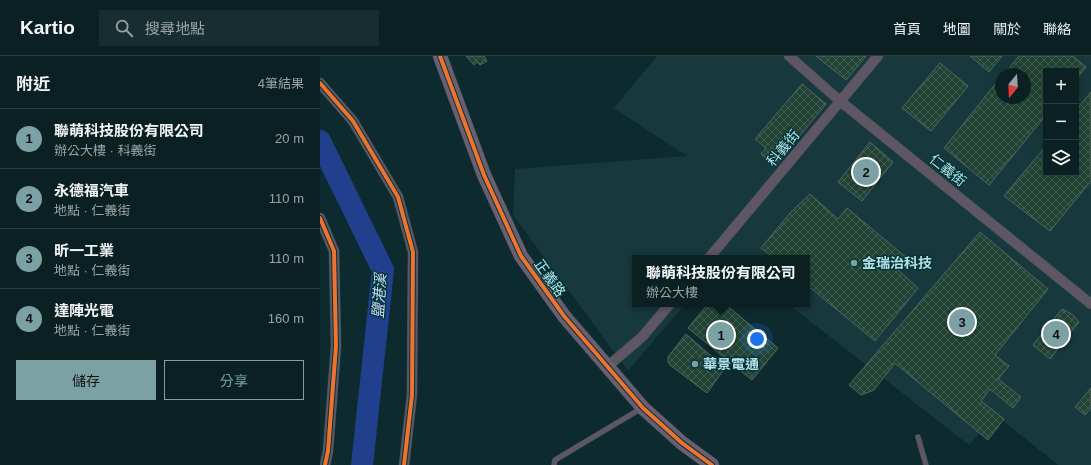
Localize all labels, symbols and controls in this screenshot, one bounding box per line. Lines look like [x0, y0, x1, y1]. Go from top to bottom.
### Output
search box [99, 10, 379, 46]
text: Kartio [20, 17, 75, 38]
icon: search [113, 17, 135, 39]
text: 搜尋地點 [145, 20, 205, 37]
text: 首頁 [893, 21, 921, 37]
text: 地圖 [943, 21, 971, 37]
text: 關於 [993, 21, 1021, 37]
text: 聯絡 [1043, 21, 1071, 37]
north arrow [995, 68, 1031, 104]
map controls [1043, 68, 1079, 176]
button: + [1043, 68, 1079, 104]
text: 附近 [16, 75, 50, 94]
text: 4筆結果 [258, 76, 304, 91]
button: − [1043, 104, 1079, 140]
text: 聯萌科技股份有限公司 [54, 122, 204, 139]
street label: 科義街 [763, 127, 803, 169]
text: 1 [25, 131, 33, 146]
text: 20 m [275, 131, 304, 146]
button: layers [1043, 140, 1079, 176]
text: 辦公大樓 · 科義街 [54, 143, 157, 158]
street label: 仁義街 [927, 151, 969, 189]
pin: 2 [853, 157, 879, 187]
text: 永德福汽車 [54, 182, 129, 199]
text: 2 [25, 191, 33, 206]
text: 110 m [269, 191, 304, 206]
text: 地點 · 仁義街 [54, 203, 131, 218]
text: 昕一工業 [54, 242, 114, 259]
text: 3 [25, 251, 33, 266]
text: 110 m [269, 251, 304, 266]
popup [632, 255, 810, 307]
place label: 金瑞治科技 [862, 255, 932, 271]
street label: 正義路 [531, 256, 569, 300]
marker: 金瑞治科技 [849, 258, 859, 268]
text: 地點 · 仁義街 [54, 263, 131, 278]
text: 聯萌科技股份有限公司 [646, 264, 796, 281]
water label: 鹽港溪 [369, 271, 389, 319]
text: 辦公大樓 [646, 285, 698, 300]
text: 達陣光電 [54, 302, 114, 319]
pin: 3 [949, 307, 975, 337]
text: 4 [25, 311, 33, 326]
text: 160 m [268, 311, 304, 326]
pin: 4 [1043, 319, 1069, 349]
pin: 1 [708, 320, 734, 350]
text: 地點 · 仁義街 [54, 323, 131, 338]
your location [747, 329, 767, 349]
place label: 華景電通 [703, 356, 759, 372]
marker: 華景電通 [690, 359, 700, 369]
button: 儲存 [16, 360, 156, 400]
button: 分享 [164, 360, 304, 400]

